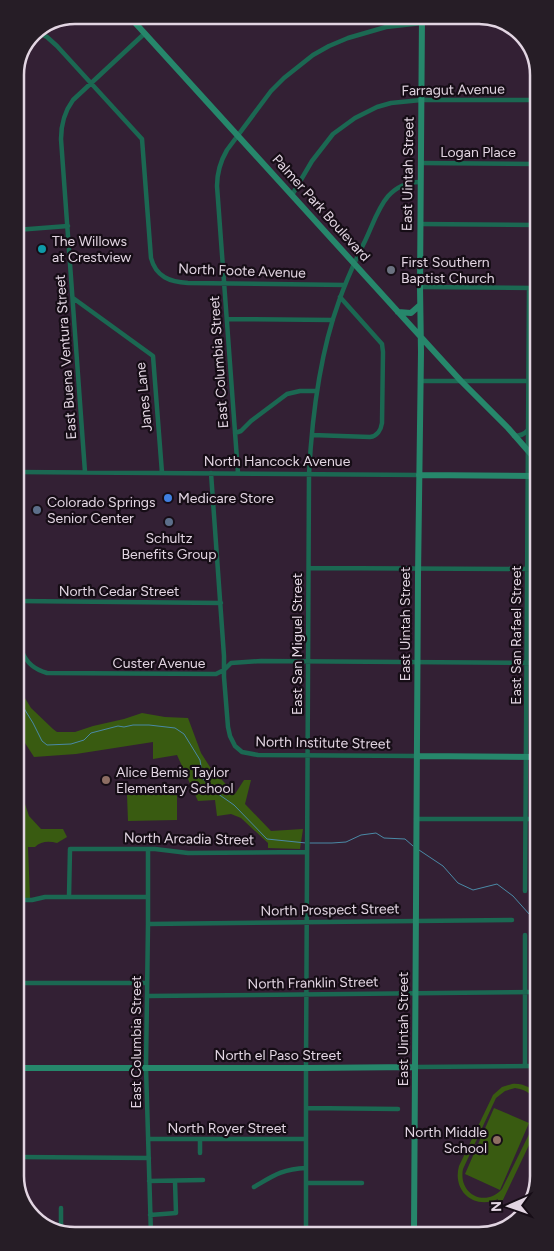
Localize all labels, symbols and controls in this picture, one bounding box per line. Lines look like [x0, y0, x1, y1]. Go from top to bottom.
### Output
street label: Farragut Avenue [401, 81, 505, 99]
street label: East Uintah Street [399, 117, 417, 231]
street label: Logan Place [440, 144, 516, 161]
street label: Palmer Park Boulevard [268, 151, 374, 265]
place label: The Willows at Crestview [52, 233, 131, 266]
marker: The Willows at Crestview [36, 243, 48, 255]
place label: First Southern Baptist Church [401, 254, 495, 287]
street label: North Foote Avenue [178, 260, 306, 282]
marker: First Southern Baptist Church [385, 264, 397, 276]
street label: East Buena Ventura Street [52, 274, 80, 440]
street label: East Columbia Street [206, 295, 232, 429]
street label: Janes Lane [132, 361, 156, 433]
street label: North Hancock Avenue [204, 453, 351, 470]
place label: Medicare Store [178, 490, 274, 507]
marker: Medicare Store [162, 492, 174, 504]
place label: Colorado Springs Senior Center [47, 494, 155, 527]
marker: Colorado Springs Senior Center [31, 504, 43, 516]
marker: Schultz Benefits Group [163, 516, 175, 528]
place label: Schultz Benefits Group [122, 530, 216, 563]
street label: East San Rafael Street [508, 565, 525, 705]
street label: East Uintah Street [397, 567, 414, 681]
street label: East San Miguel Street [289, 573, 306, 715]
street label: North Cedar Street [59, 583, 179, 600]
street label: Custer Avenue [113, 655, 206, 672]
street label: North Institute Street [255, 733, 391, 753]
place label: Alice Bemis Taylor Elementary School [116, 764, 234, 797]
marker: Alice Bemis Taylor Elementary School [100, 774, 112, 786]
street label: North Arcadia Street [124, 829, 254, 849]
street label: North Prospect Street [260, 900, 400, 920]
street label: East Uintah Street [395, 972, 412, 1086]
street label: North Franklin Street [247, 973, 379, 993]
street label: East Columbia Street [128, 976, 145, 1108]
street label: North el Paso Street [215, 1047, 341, 1064]
street label: North Royer Street [167, 1120, 287, 1137]
place label: North Middle School [405, 1124, 487, 1157]
marker: North Middle School [491, 1134, 503, 1146]
north arrow [484, 1181, 534, 1231]
text: N [488, 1201, 505, 1212]

